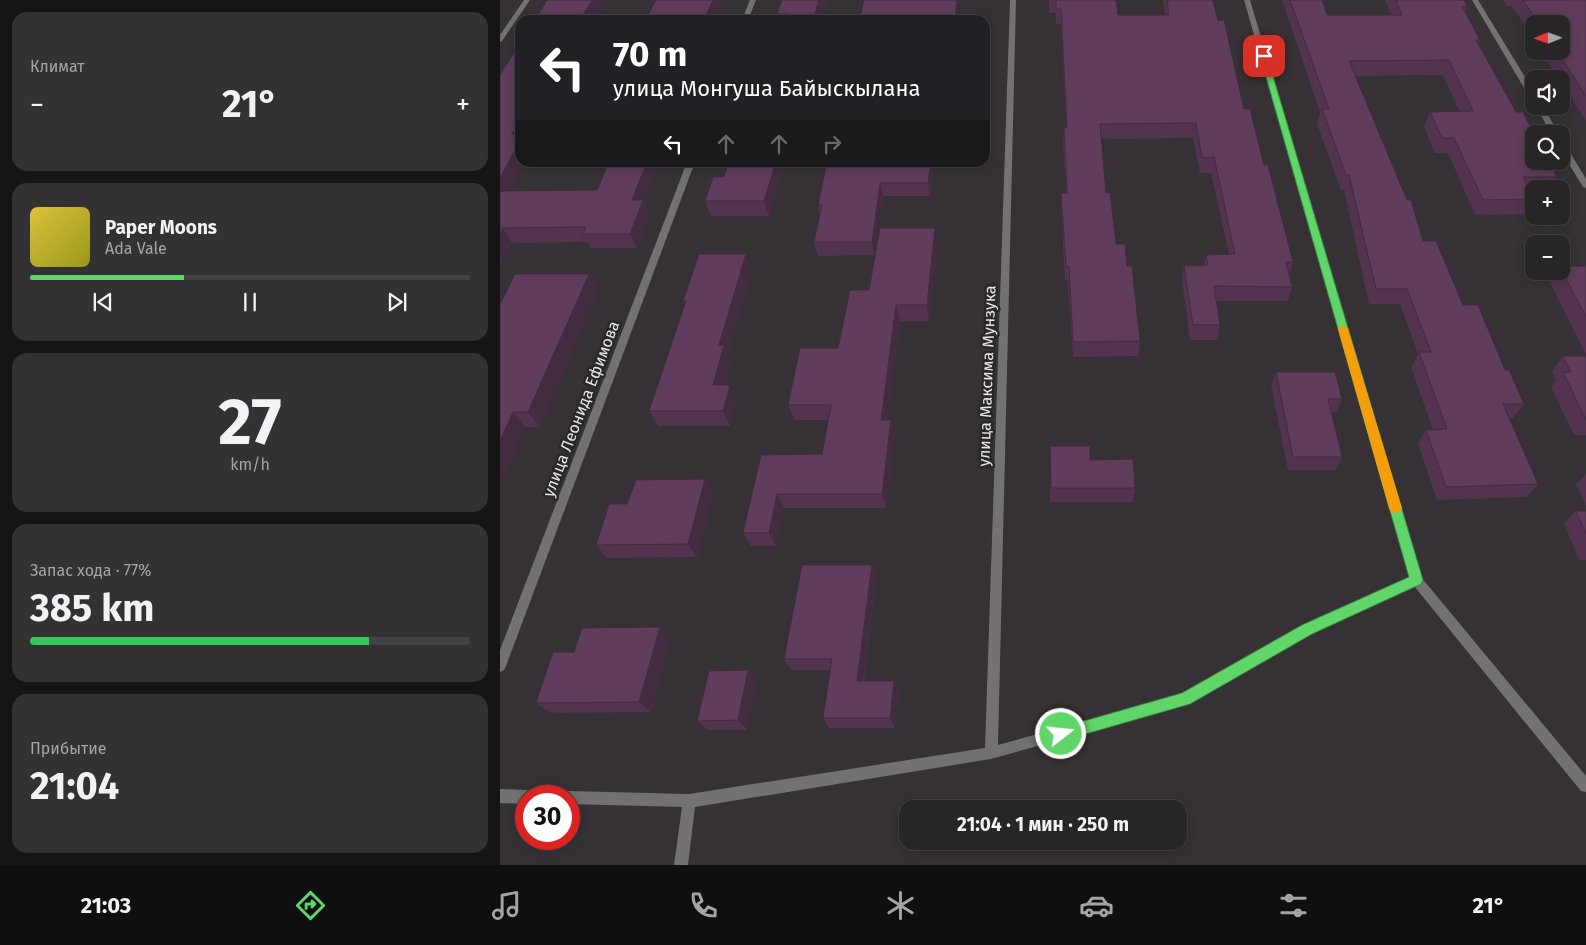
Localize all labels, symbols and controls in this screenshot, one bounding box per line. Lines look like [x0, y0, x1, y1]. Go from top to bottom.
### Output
north arrow [1525, 15, 1570, 60]
map controls [1525, 15, 1570, 280]
text: 70 m [613, 33, 687, 75]
icon: left [530, 35, 595, 100]
pin [1243, 35, 1285, 77]
icon: arrive [1250, 42, 1278, 70]
text: Климат [30, 57, 85, 76]
button: sound [1525, 70, 1570, 115]
text: улица Монгуша Байыскылана [613, 75, 921, 102]
text: 21° [222, 81, 278, 127]
text: − [30, 88, 44, 121]
text: + [456, 88, 470, 121]
button: search [1525, 125, 1570, 170]
icon: left [659, 130, 687, 158]
icon: ahead [712, 130, 740, 158]
icon: ahead [765, 130, 793, 158]
icon: right [818, 130, 846, 158]
button: + [1525, 180, 1570, 225]
text: Paper Moons [105, 216, 217, 239]
button: − [1525, 235, 1570, 280]
text: Ada Vale [105, 239, 167, 258]
street label: улица Максима Мунзука [974, 285, 1000, 467]
icon: previous [89, 288, 117, 316]
icon: pause [236, 288, 264, 316]
icon: next [383, 288, 411, 316]
street label: улица Леонида Ефимова [539, 318, 623, 500]
text: 27 [218, 383, 282, 461]
text: km/h [230, 455, 270, 474]
text: Запас хода · 77% [30, 561, 151, 580]
text: 385 km [30, 585, 154, 631]
position arrow [1034, 707, 1086, 759]
text: Прибытие [30, 739, 106, 758]
text: 21:04 [30, 763, 119, 809]
speed limit sign: 30 [515, 785, 580, 850]
text: 21:04 · 1 мин · 250 m [957, 813, 1129, 836]
icon: directions [293, 888, 328, 923]
icon: music [489, 888, 524, 923]
icon: phone [686, 888, 721, 923]
icon: climate [883, 888, 918, 923]
icon: car [1079, 888, 1114, 923]
icon: filters [1276, 888, 1311, 923]
text: 21:03 [81, 892, 131, 919]
text: 21° [1473, 892, 1505, 919]

